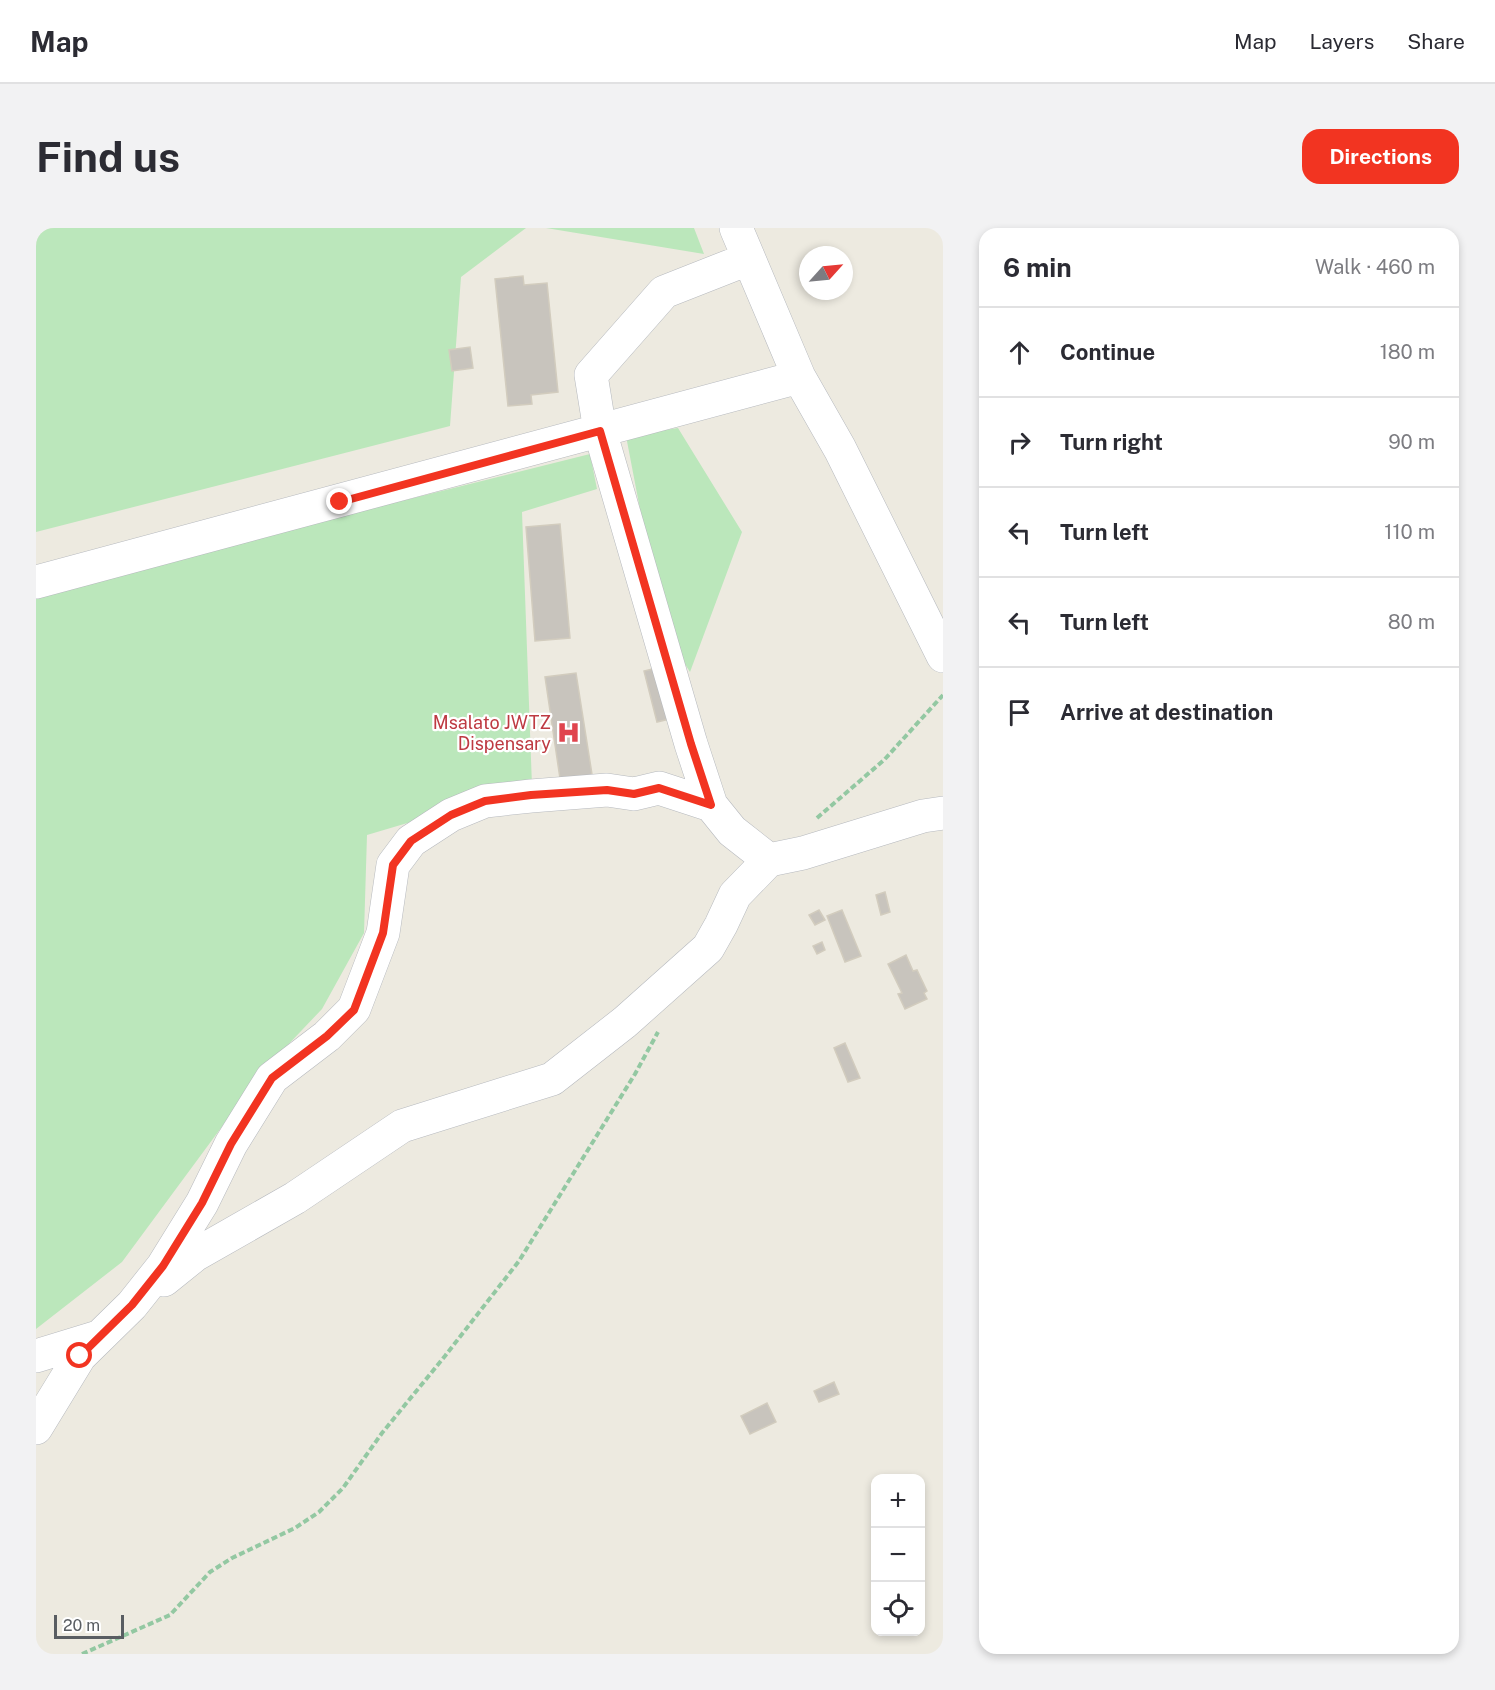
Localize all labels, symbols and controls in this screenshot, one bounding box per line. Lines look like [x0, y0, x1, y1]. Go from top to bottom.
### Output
text: Map [30, 25, 89, 58]
text: Map [1234, 29, 1277, 54]
text: Layers [1310, 29, 1374, 54]
text: Share [1407, 29, 1465, 54]
button: Directions [1302, 129, 1459, 184]
text: Find us [36, 132, 180, 181]
north arrow [799, 246, 853, 300]
text: 6 min [1003, 252, 1072, 283]
text: Walk · 460 m [1315, 255, 1435, 279]
icon: ahead [1003, 336, 1036, 369]
text: Continue [1060, 339, 1155, 365]
text: 180 m [1380, 340, 1435, 364]
icon: right [1003, 426, 1036, 459]
text: Turn right [1060, 429, 1163, 455]
text: 90 m [1388, 430, 1435, 454]
route end [326, 488, 352, 514]
icon: left [1003, 516, 1036, 549]
text: Turn left [1060, 519, 1149, 545]
text: 110 m [1384, 520, 1435, 544]
icon: left [1003, 606, 1036, 639]
text: Turn left [1060, 609, 1149, 635]
text: 80 m [1388, 610, 1435, 634]
icon: arrive [1003, 696, 1036, 729]
text: Arrive at destination [1060, 699, 1273, 725]
place label: Msalato JWTZ Dispensary [433, 712, 551, 754]
hospital icon: Msalato JWTZ Dispensary [556, 719, 582, 745]
route start [66, 1342, 92, 1368]
map controls [871, 1474, 925, 1636]
button: + [871, 1474, 925, 1528]
button: − [871, 1528, 925, 1582]
button: locate [871, 1582, 925, 1636]
scale bar [54, 1612, 124, 1640]
text: 20 m [63, 1616, 100, 1635]

